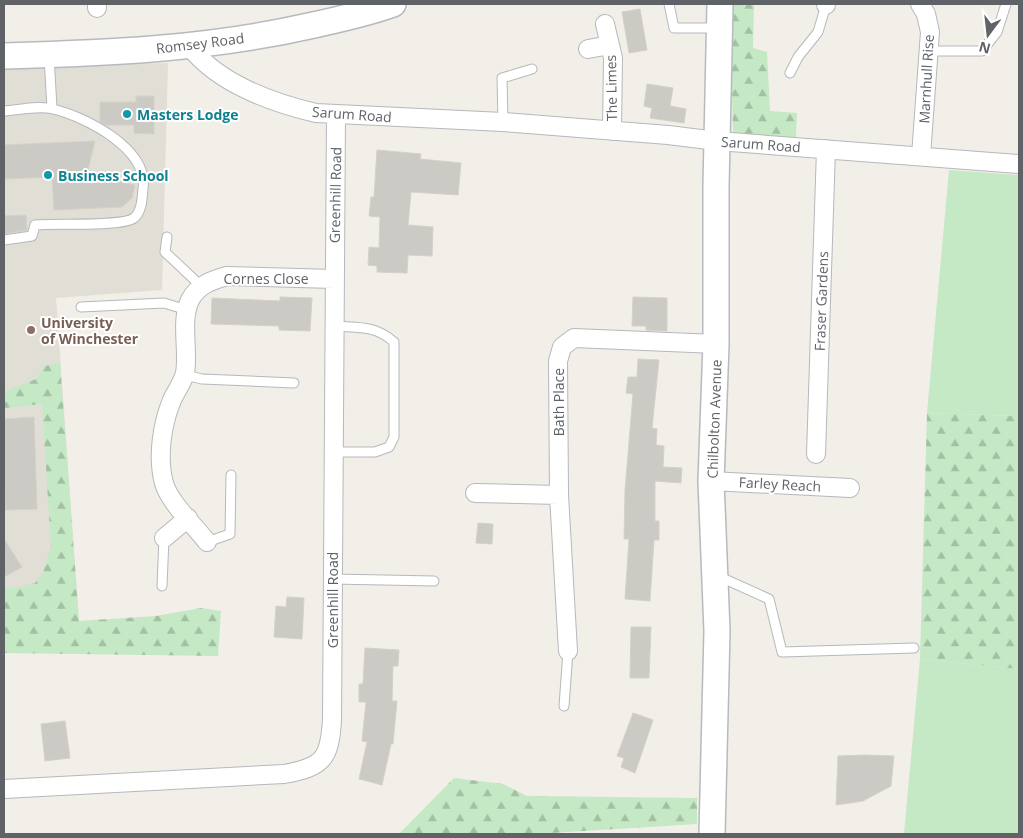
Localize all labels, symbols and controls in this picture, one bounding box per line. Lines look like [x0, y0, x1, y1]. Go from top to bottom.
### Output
north arrow [963, 10, 1013, 60]
street label: Romsey Road [155, 28, 245, 58]
street label: Marnhull Rise [914, 34, 938, 124]
text: N [977, 37, 992, 59]
street label: The Limes [601, 54, 621, 121]
street label: Sarum Road [312, 102, 392, 126]
place label: Masters Lodge [137, 105, 239, 124]
marker: Masters Lodge [121, 108, 133, 120]
street label: Sarum Road [721, 132, 801, 156]
street label: Greenhill Road [325, 147, 345, 243]
place label: Business School [58, 166, 169, 185]
marker: Business School [42, 169, 54, 181]
street label: Fraser Gardens [810, 250, 832, 351]
street label: Cornes Close [223, 269, 309, 288]
place label: University of Winchester [41, 313, 139, 348]
marker: University of Winchester [25, 324, 37, 336]
street label: Chilbolton Avenue [702, 359, 726, 479]
street label: Bath Place [549, 368, 568, 436]
street label: Farley Reach [738, 472, 822, 496]
street label: Greenhill Road [323, 552, 342, 648]

